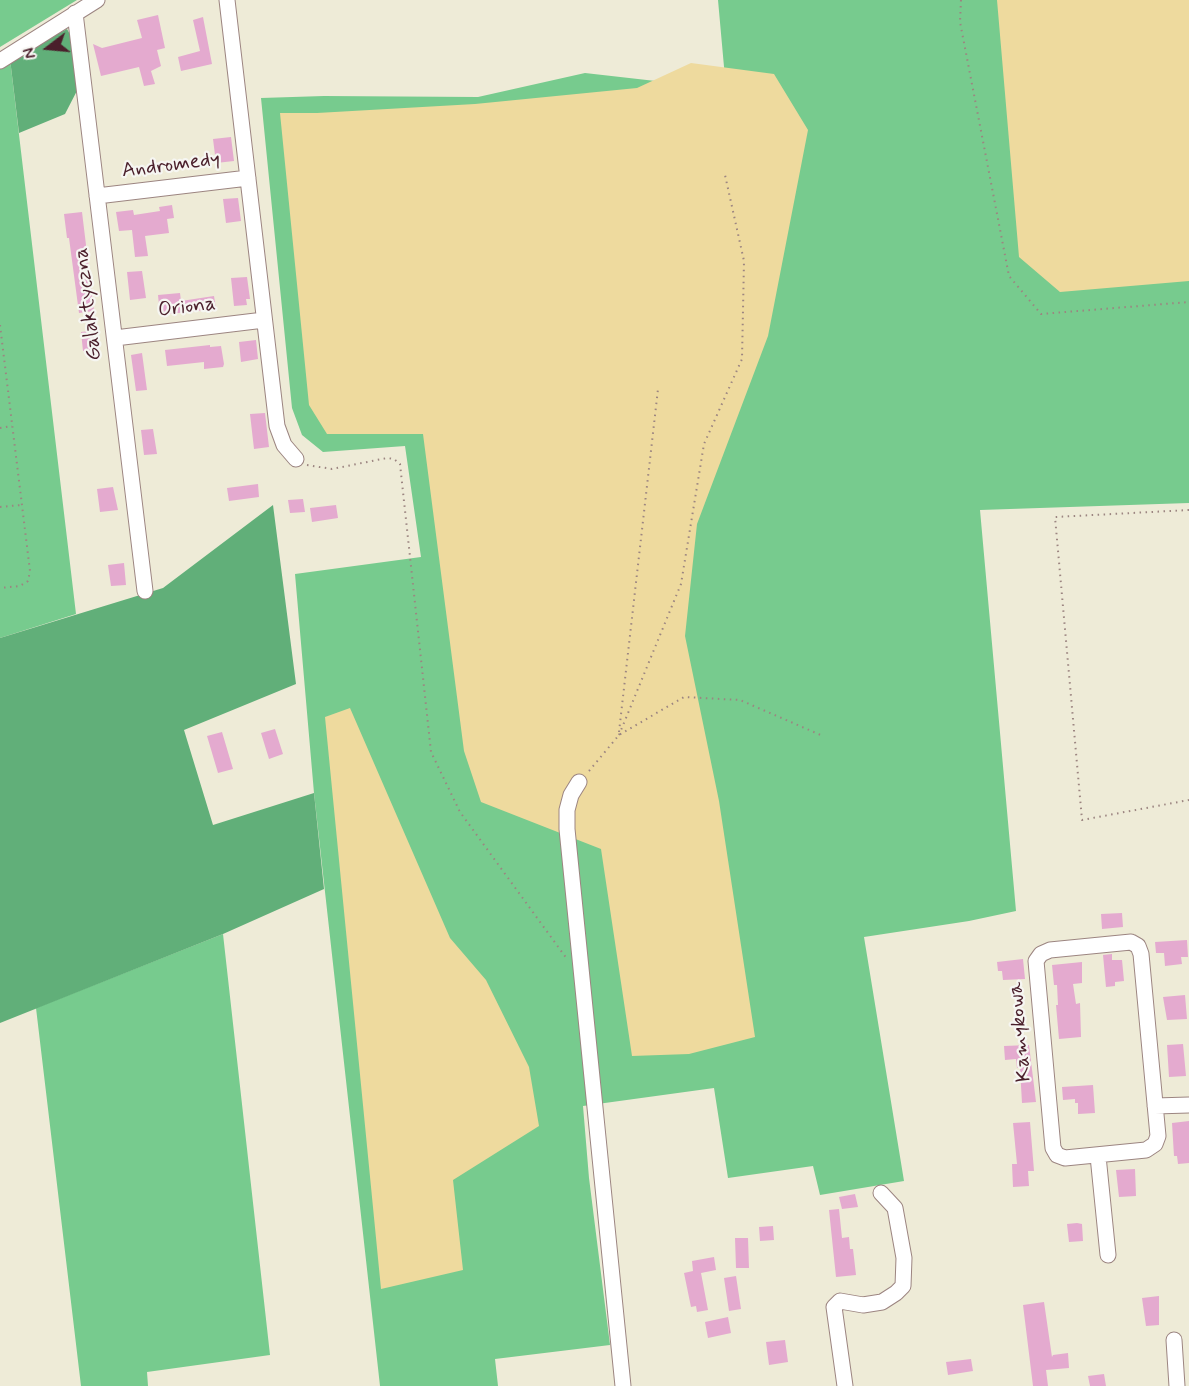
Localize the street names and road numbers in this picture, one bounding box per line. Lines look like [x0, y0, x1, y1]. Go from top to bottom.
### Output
street label: Andromedy [120, 147, 222, 185]
street label: Galaktyczna [70, 246, 108, 362]
street label: Oriona [157, 292, 217, 324]
street label: Kamykowa [1004, 981, 1038, 1083]

